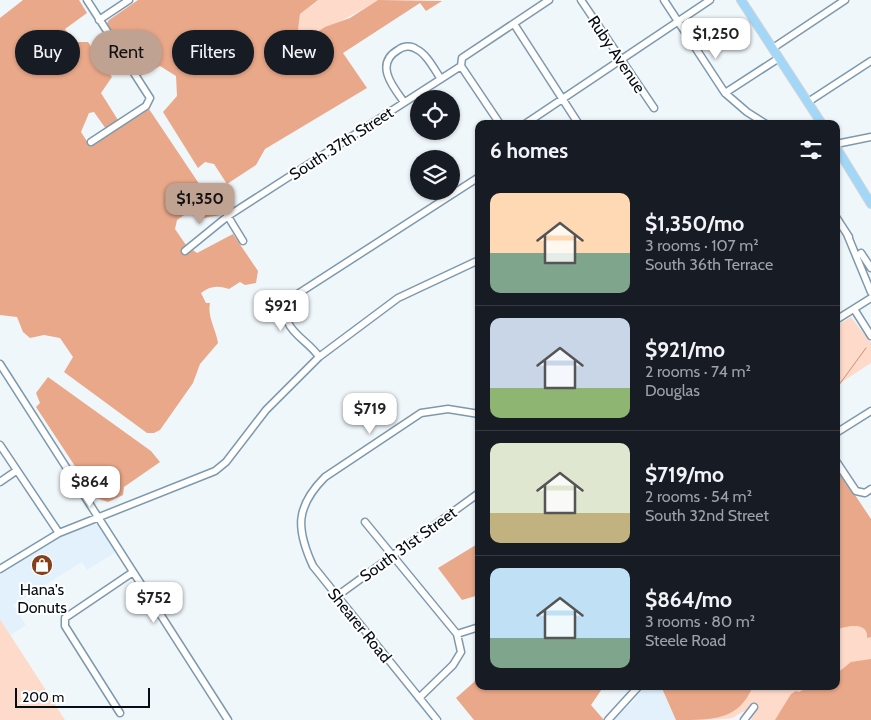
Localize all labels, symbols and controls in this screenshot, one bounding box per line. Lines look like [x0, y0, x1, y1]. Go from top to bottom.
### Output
street label: Ruby Avenue [584, 12, 649, 96]
pin: $1,250 [675, 18, 757, 60]
text: $1,250 [692, 24, 740, 43]
chip: Buy [15, 30, 80, 75]
chip: Rent [90, 30, 162, 75]
chip: Filters [172, 30, 254, 75]
chip: New [264, 30, 334, 75]
map controls [410, 90, 460, 200]
button: locate [410, 90, 460, 140]
street label: South 37th Street [286, 103, 397, 184]
icon: filters [797, 136, 825, 164]
text: 6 homes [490, 138, 568, 163]
button: layers [410, 150, 460, 200]
pin: $1,350 [159, 182, 241, 225]
text: $1,350 [176, 189, 224, 208]
text: $1,350/mo [645, 211, 744, 236]
icon: home [530, 213, 590, 273]
text: 3 rooms · 107 m² [645, 236, 759, 255]
text: South 36th Terrace [645, 255, 773, 274]
pin: $921 [251, 290, 311, 332]
text: $921 [265, 296, 297, 315]
text: $921/mo [645, 337, 725, 362]
icon: home [530, 338, 590, 398]
text: 2 rooms · 74 m² [645, 362, 751, 381]
text: Douglas [645, 381, 700, 400]
pin: $719 [340, 392, 400, 435]
text: $719 [354, 399, 386, 418]
text: $719/mo [645, 462, 724, 487]
icon: home [530, 463, 590, 523]
pin: $864 [60, 466, 120, 508]
text: $864 [71, 472, 109, 491]
text: 2 rooms · 54 m² [645, 487, 752, 506]
street label: South 31st Street [356, 503, 461, 586]
text: South 32nd Street [645, 506, 769, 525]
shop icon: Hana's Donuts [30, 553, 54, 577]
place label: Hana's Donuts [17, 580, 67, 617]
pin: $752 [124, 582, 184, 624]
street label: Shearer Road [324, 584, 395, 666]
text: $864/mo [645, 587, 732, 612]
text: $752 [137, 588, 171, 607]
icon: home [530, 588, 590, 648]
text: 3 rooms · 80 m² [645, 612, 755, 631]
text: Steele Road [645, 631, 726, 650]
scale bar [15, 685, 150, 708]
text: 200 m [22, 688, 64, 706]

